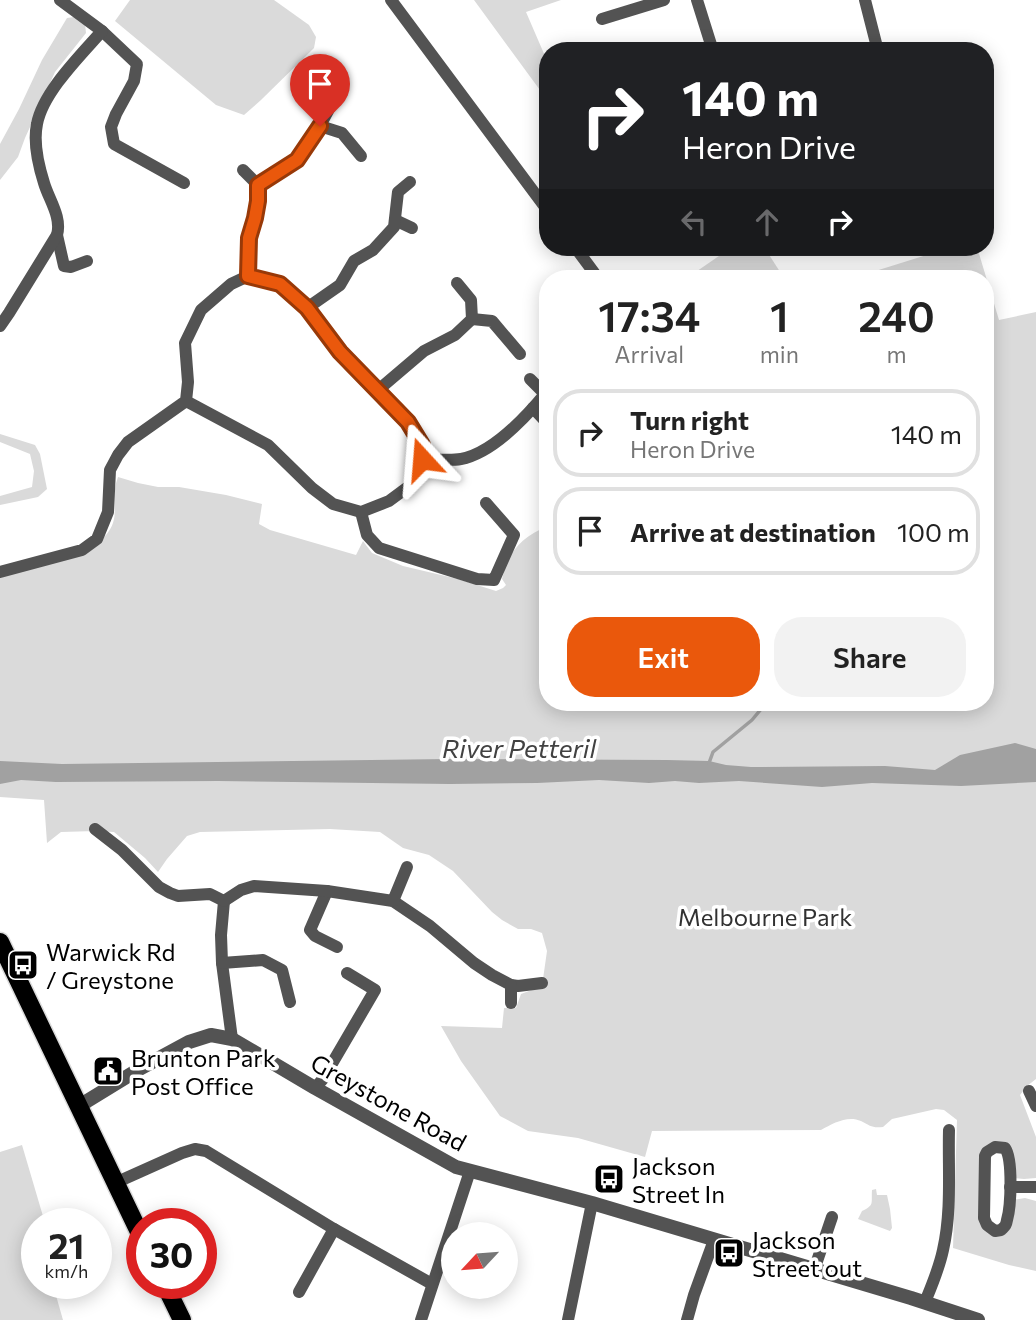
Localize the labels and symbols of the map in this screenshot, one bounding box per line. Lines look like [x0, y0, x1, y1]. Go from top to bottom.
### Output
pin [290, 54, 350, 126]
position arrow [385, 422, 459, 496]
water label: River Petteril [442, 732, 597, 763]
park label: Melbourne Park [678, 902, 852, 931]
place label: Warwick Rd / Greystone [46, 937, 175, 994]
bus stop icon: Warwick Rd / Greystone [6, 948, 40, 982]
place label: Brunton Park Post Office [131, 1043, 276, 1100]
street label: Greystone Road [306, 1047, 472, 1157]
public building icon: Brunton Park Post Office [91, 1054, 125, 1088]
place label: Jackson Street In [632, 1151, 725, 1208]
bus stop icon: Jackson Street In [592, 1162, 626, 1196]
speed limit sign: 30 [126, 1208, 217, 1299]
north arrow [441, 1222, 518, 1298]
place label: Jackson Street out [752, 1225, 862, 1282]
bus stop icon: Jackson Street out [712, 1236, 746, 1270]

